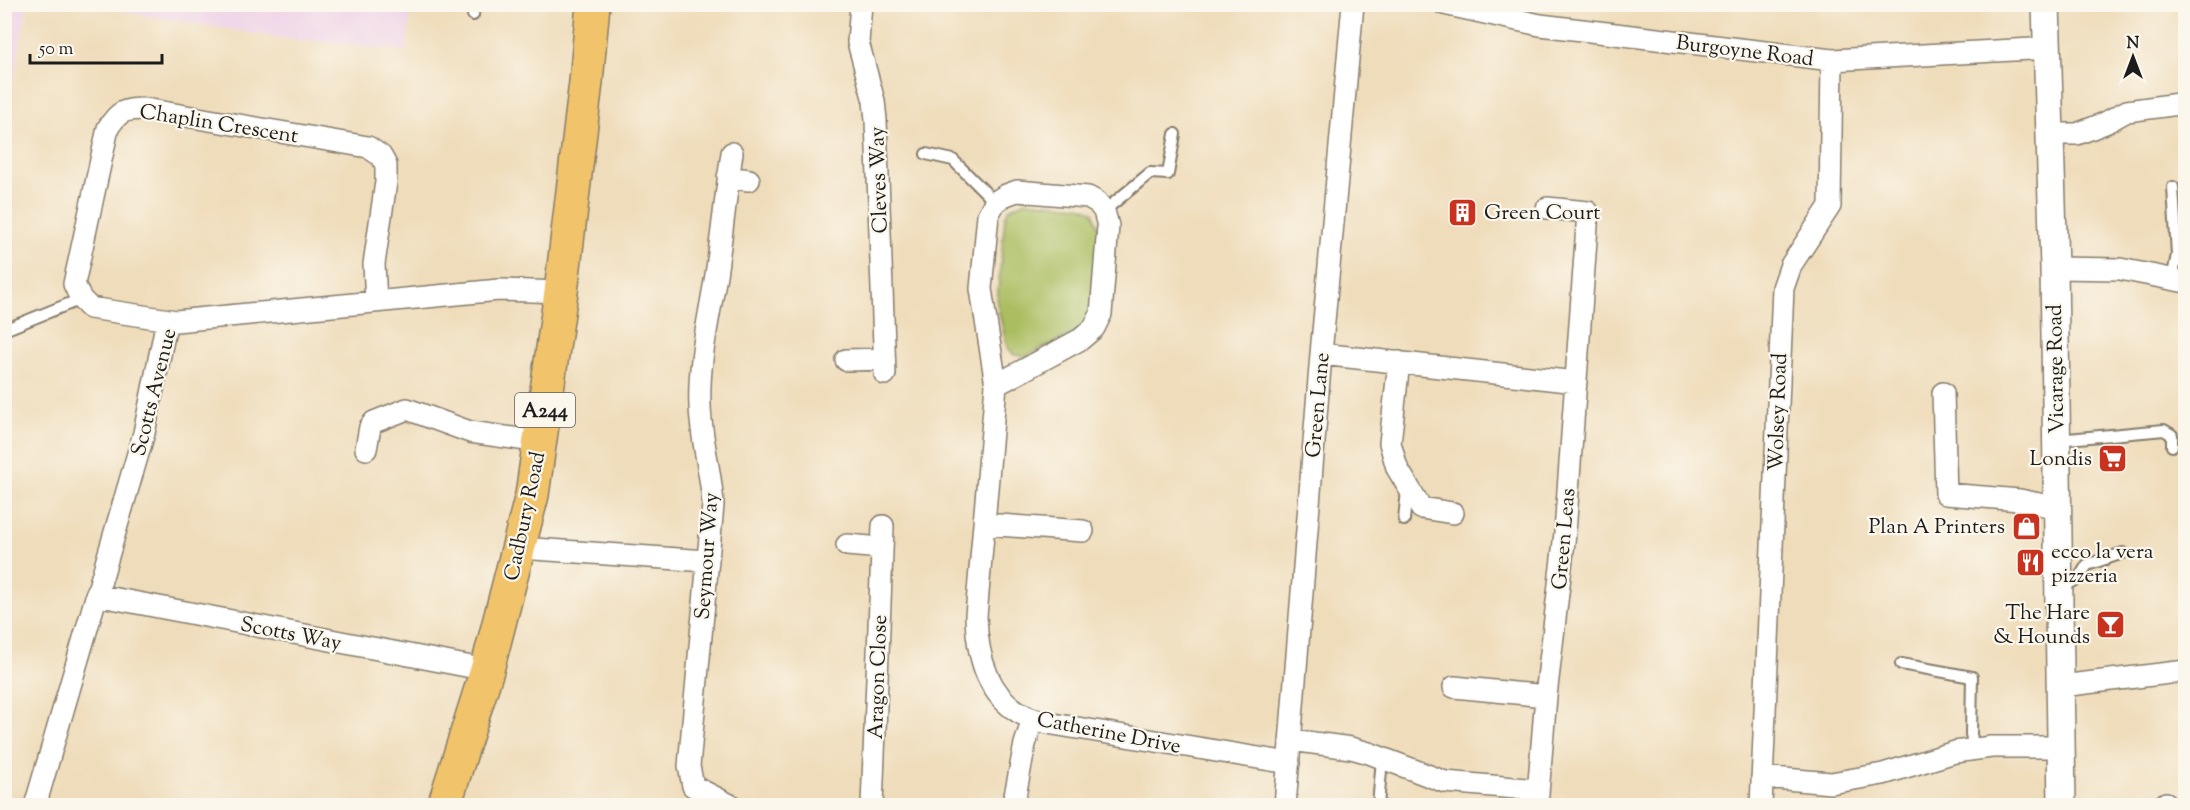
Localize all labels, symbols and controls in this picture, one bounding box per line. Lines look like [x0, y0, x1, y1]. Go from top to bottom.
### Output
scale bar [30, 27, 162, 65]
north arrow [2103, 27, 2163, 87]
street label: Burgoyne Road [1674, 29, 1815, 75]
text: N [2127, 33, 2140, 56]
text: 50 m [38, 37, 74, 63]
street label: Chaplin Crescent [137, 98, 300, 152]
street label: Cleves Way [863, 125, 897, 234]
building icon: Green Court [1447, 196, 1479, 228]
place label: Green Court [1484, 199, 1601, 229]
street label: Vicarage Road [2041, 304, 2073, 434]
street label: Scotts Avenue [125, 325, 185, 459]
street label: Green Lane [1299, 351, 1339, 459]
street label: Wolsey Road [1762, 352, 1796, 472]
road number: A244 [515, 393, 575, 427]
supermarket icon: Londis [2097, 442, 2129, 474]
place label: Londis [2030, 445, 2092, 475]
street label: Cadbury Road [498, 449, 554, 584]
street label: Green Leas [1546, 487, 1584, 591]
street label: Seymour Way [689, 491, 727, 621]
shop icon: Plan A Printers [2010, 510, 2042, 542]
place label: Plan A Printers [1869, 513, 2005, 543]
place label: ecco la vera pizzeria [2051, 538, 2154, 592]
restaurant icon: ecco la vera pizzeria [2014, 547, 2046, 579]
place label: The Hare & Hounds [1993, 599, 2090, 653]
bar icon: The Hare & Hounds [2095, 608, 2127, 640]
street label: Scotts Way [237, 610, 344, 660]
street label: Aragon Close [862, 614, 896, 740]
street label: Catherine Drive [1034, 705, 1183, 763]

